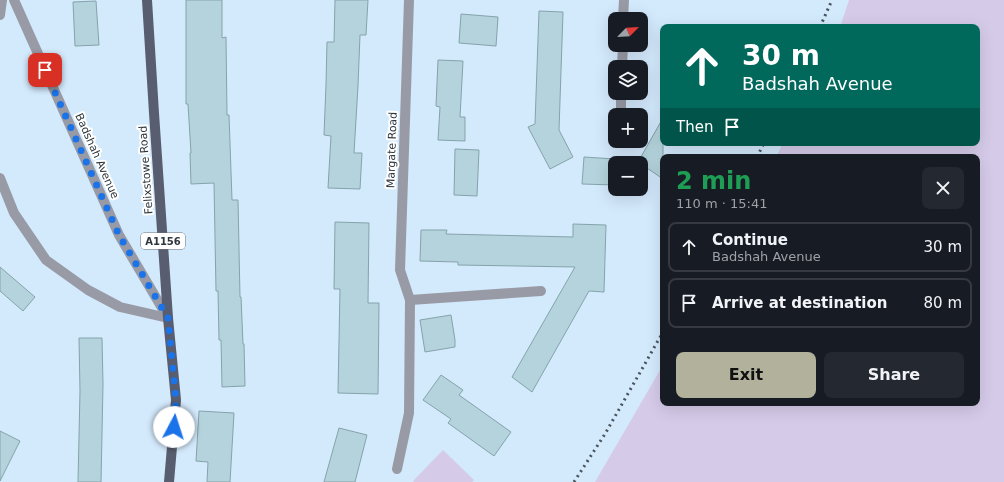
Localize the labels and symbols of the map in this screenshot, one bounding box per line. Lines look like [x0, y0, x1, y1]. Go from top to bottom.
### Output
north arrow [608, 12, 648, 52]
pin [28, 53, 62, 87]
street label: Badshah Avenue [72, 111, 122, 201]
street label: Margate Road [384, 112, 400, 188]
street label: Felixstowe Road [136, 125, 156, 215]
road number: A1156 [141, 233, 185, 249]
position arrow [153, 406, 195, 448]

